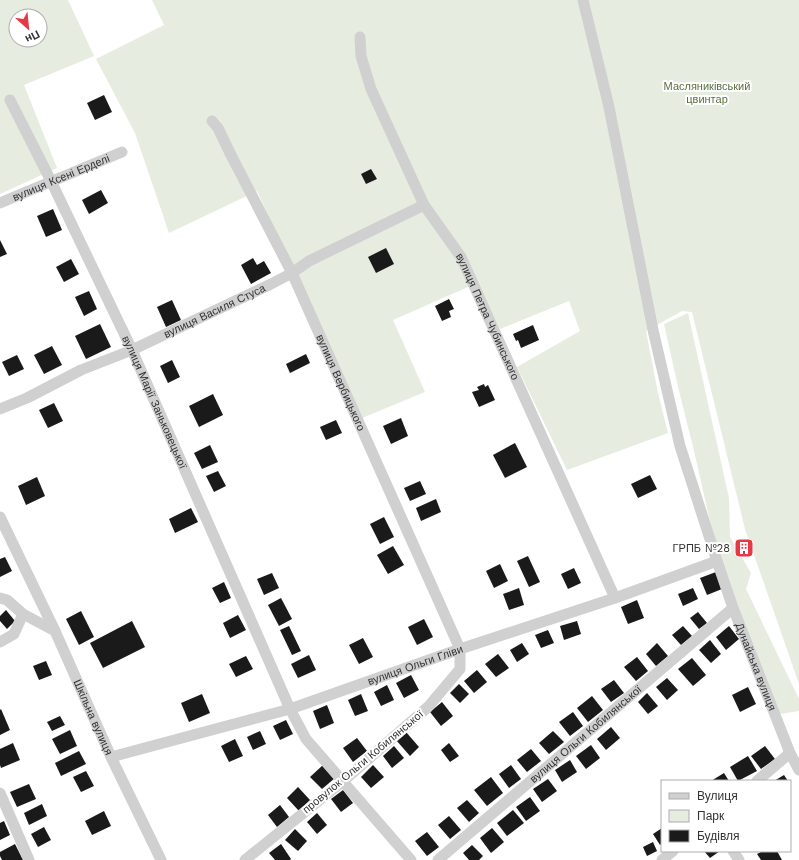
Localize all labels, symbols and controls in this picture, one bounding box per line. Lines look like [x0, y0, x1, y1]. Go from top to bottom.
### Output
north arrow [8, 8, 48, 48]
text: Пн [23, 27, 42, 46]
park label: Масляниківський цвинтар [664, 80, 750, 106]
street label: вулиця Ксені Ерделі [10, 151, 111, 204]
street label: вулиця Петра Чубинського [453, 250, 522, 382]
street label: вулиця Василя Стуса [162, 281, 268, 341]
street label: вулиця Вербицького [314, 332, 368, 433]
street label: вулиця Марії Заньковецької [120, 333, 190, 471]
building icon: ГРПБ №28 [733, 537, 755, 559]
place label: ГРПБ №28 [673, 542, 730, 555]
street label: Дунайська вулиця [733, 621, 779, 713]
street label: вулиця Ольги Гліви [366, 642, 465, 688]
street label: Шкільна вулиця [71, 677, 116, 757]
street label: вулиця Ольги Кобилянської [527, 683, 644, 785]
street label: провулок Ольги Кобилянської [300, 708, 426, 816]
legend [661, 780, 791, 852]
text: Вулиця [697, 789, 738, 803]
text: Парк [697, 809, 725, 823]
text: Будівля [697, 829, 739, 843]

